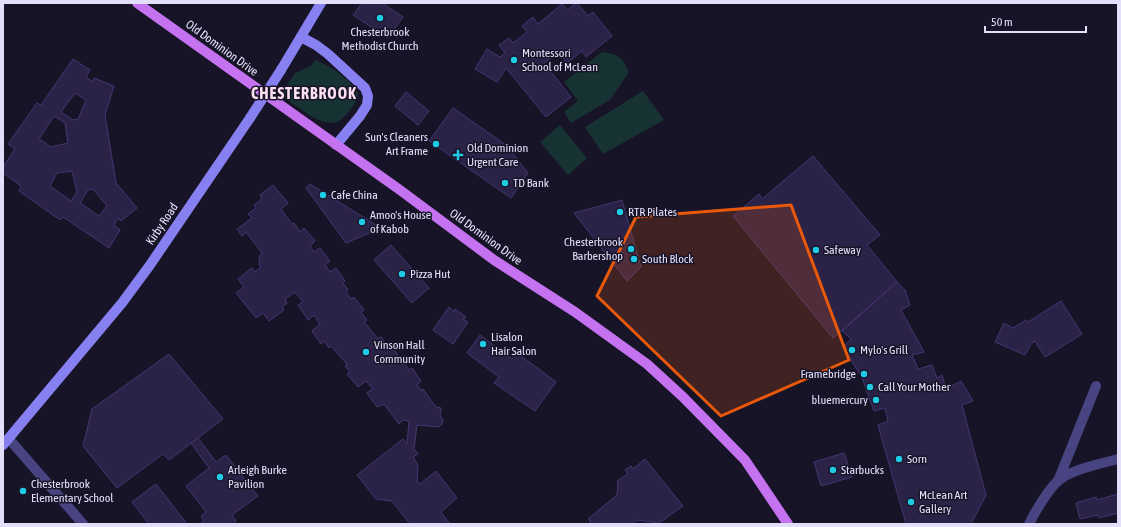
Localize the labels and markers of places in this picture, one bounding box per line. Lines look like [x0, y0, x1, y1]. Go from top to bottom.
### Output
marker: Chesterbrook Methodist Church [375, 13, 385, 23]
place label: Chesterbrook Methodist Church [341, 25, 419, 53]
place label: Montessori School of McLean [522, 46, 598, 74]
marker: Montessori School of McLean [509, 55, 519, 65]
place label: Sun's Cleaners Art Frame [365, 130, 428, 158]
marker: Sun's Cleaners Art Frame [431, 139, 441, 149]
place label: Old Dominion Urgent Care [467, 141, 528, 169]
marker: Old Dominion Urgent Care [452, 149, 464, 161]
place label: TD Bank [513, 176, 550, 190]
marker: TD Bank [500, 178, 510, 188]
place label: Cafe China [331, 188, 378, 202]
marker: Cafe China [318, 190, 328, 200]
place label: RTR Pilates [628, 205, 677, 219]
marker: RTR Pilates [615, 207, 625, 217]
place label: Amoo's House of Kabob [370, 208, 431, 236]
marker: Amoo's House of Kabob [357, 217, 367, 227]
place label: Chesterbrook Barbershop [564, 235, 624, 263]
place label: Safeway [824, 243, 861, 257]
marker: Chesterbrook Barbershop [626, 244, 636, 254]
marker: Safeway [811, 245, 821, 255]
place label: South Block [642, 252, 694, 266]
marker: South Block [629, 254, 639, 264]
place label: Pizza Hut [410, 267, 451, 281]
marker: Pizza Hut [397, 269, 407, 279]
place label: Lisalon Hair Salon [491, 330, 537, 358]
place label: Vinson Hall Community [374, 338, 426, 366]
marker: Lisalon Hair Salon [478, 339, 488, 349]
place label: Mylo's Grill [860, 343, 909, 357]
marker: Mylo's Grill [847, 345, 857, 355]
marker: Vinson Hall Community [361, 347, 371, 357]
place label: Framebridge [800, 367, 856, 381]
marker: Framebridge [859, 369, 869, 379]
place label: Call Your Mother [878, 380, 951, 394]
marker: Call Your Mother [865, 382, 875, 392]
place label: bluemercury [812, 393, 868, 407]
marker: bluemercury [871, 395, 881, 405]
place label: Sorn [907, 452, 927, 466]
marker: Sorn [894, 454, 904, 464]
place label: Arleigh Burke Pavilion [228, 463, 287, 491]
place label: Starbucks [841, 463, 884, 477]
marker: Starbucks [828, 465, 838, 475]
marker: Arleigh Burke Pavilion [215, 472, 225, 482]
place label: Chesterbrook Elementary School [31, 477, 114, 505]
marker: Chesterbrook Elementary School [18, 486, 28, 496]
place label: McLean Art Gallery [919, 488, 968, 516]
marker: McLean Art Gallery [906, 497, 916, 507]

